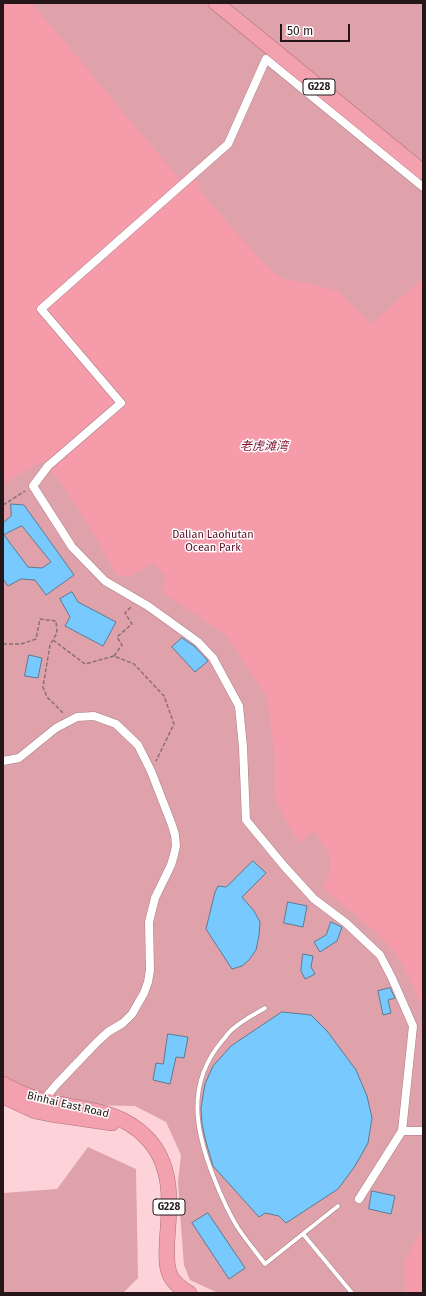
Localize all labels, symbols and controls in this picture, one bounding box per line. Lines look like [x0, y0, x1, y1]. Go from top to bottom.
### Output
scale bar [282, 16, 352, 42]
text: 50 m [287, 24, 313, 38]
road number: G228 [303, 79, 335, 95]
water label: 老虎滩湾 [240, 440, 288, 454]
park label: Dalian Laohutan Ocean Park [172, 528, 254, 554]
street label: Binhai East Road [26, 1089, 110, 1121]
road number: G228 [153, 1199, 185, 1215]

